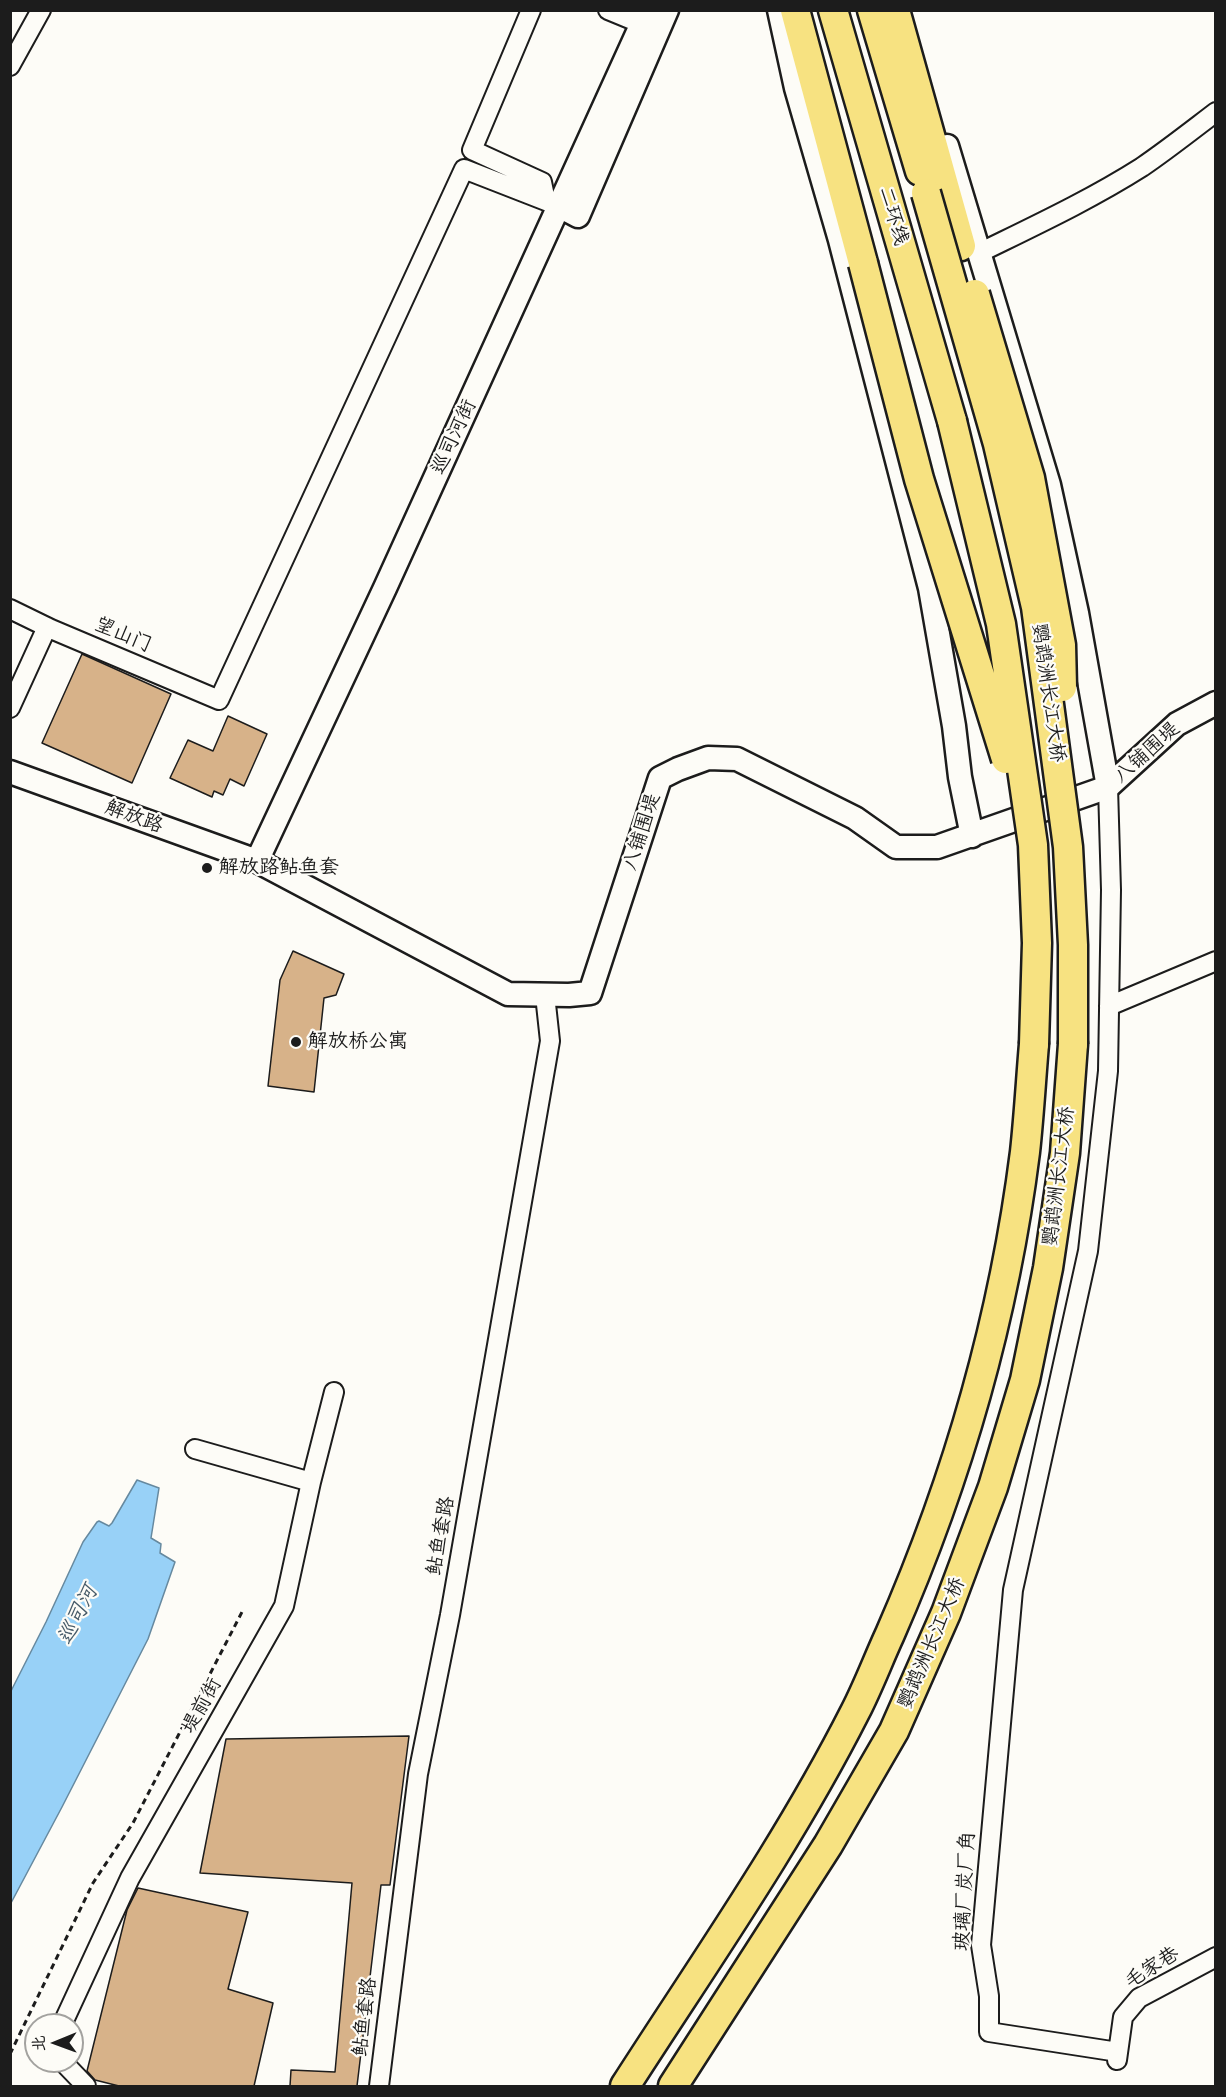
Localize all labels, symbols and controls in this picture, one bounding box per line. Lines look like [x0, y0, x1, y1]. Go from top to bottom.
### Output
street label: 二环线 [873, 184, 913, 248]
street label: 巡司河街 [426, 396, 482, 478]
street label: 望山门 [91, 612, 155, 658]
street label: 鹦鹉洲长江大桥 [1026, 622, 1070, 764]
street label: 八铺围堤 [1109, 717, 1185, 789]
street label: 八铺围堤 [618, 790, 666, 874]
street label: 解放路 [102, 795, 166, 839]
place label: 解放路鲇鱼套 [219, 856, 339, 880]
marker: 解放路鲇鱼套 [200, 861, 214, 875]
place label: 解放桥公寓 [308, 1030, 408, 1054]
marker: 解放桥公寓 [289, 1035, 303, 1049]
street label: 鹦鹉洲长江大桥 [1039, 1105, 1079, 1247]
street label: 鲇鱼套路 [422, 1495, 460, 1577]
street label: 鹦鹉洲长江大桥 [894, 1574, 970, 1712]
water label: 巡司河 [52, 1581, 104, 1649]
street label: 堤前街 [177, 1674, 227, 1738]
street label: 玻璃厂炭厂角 [950, 1830, 980, 1952]
street label: 毛家巷 [1120, 1942, 1184, 1994]
street label: 鲇鱼套路 [348, 1976, 382, 2058]
north arrow [24, 2013, 84, 2073]
text: 北 [27, 2035, 49, 2051]

